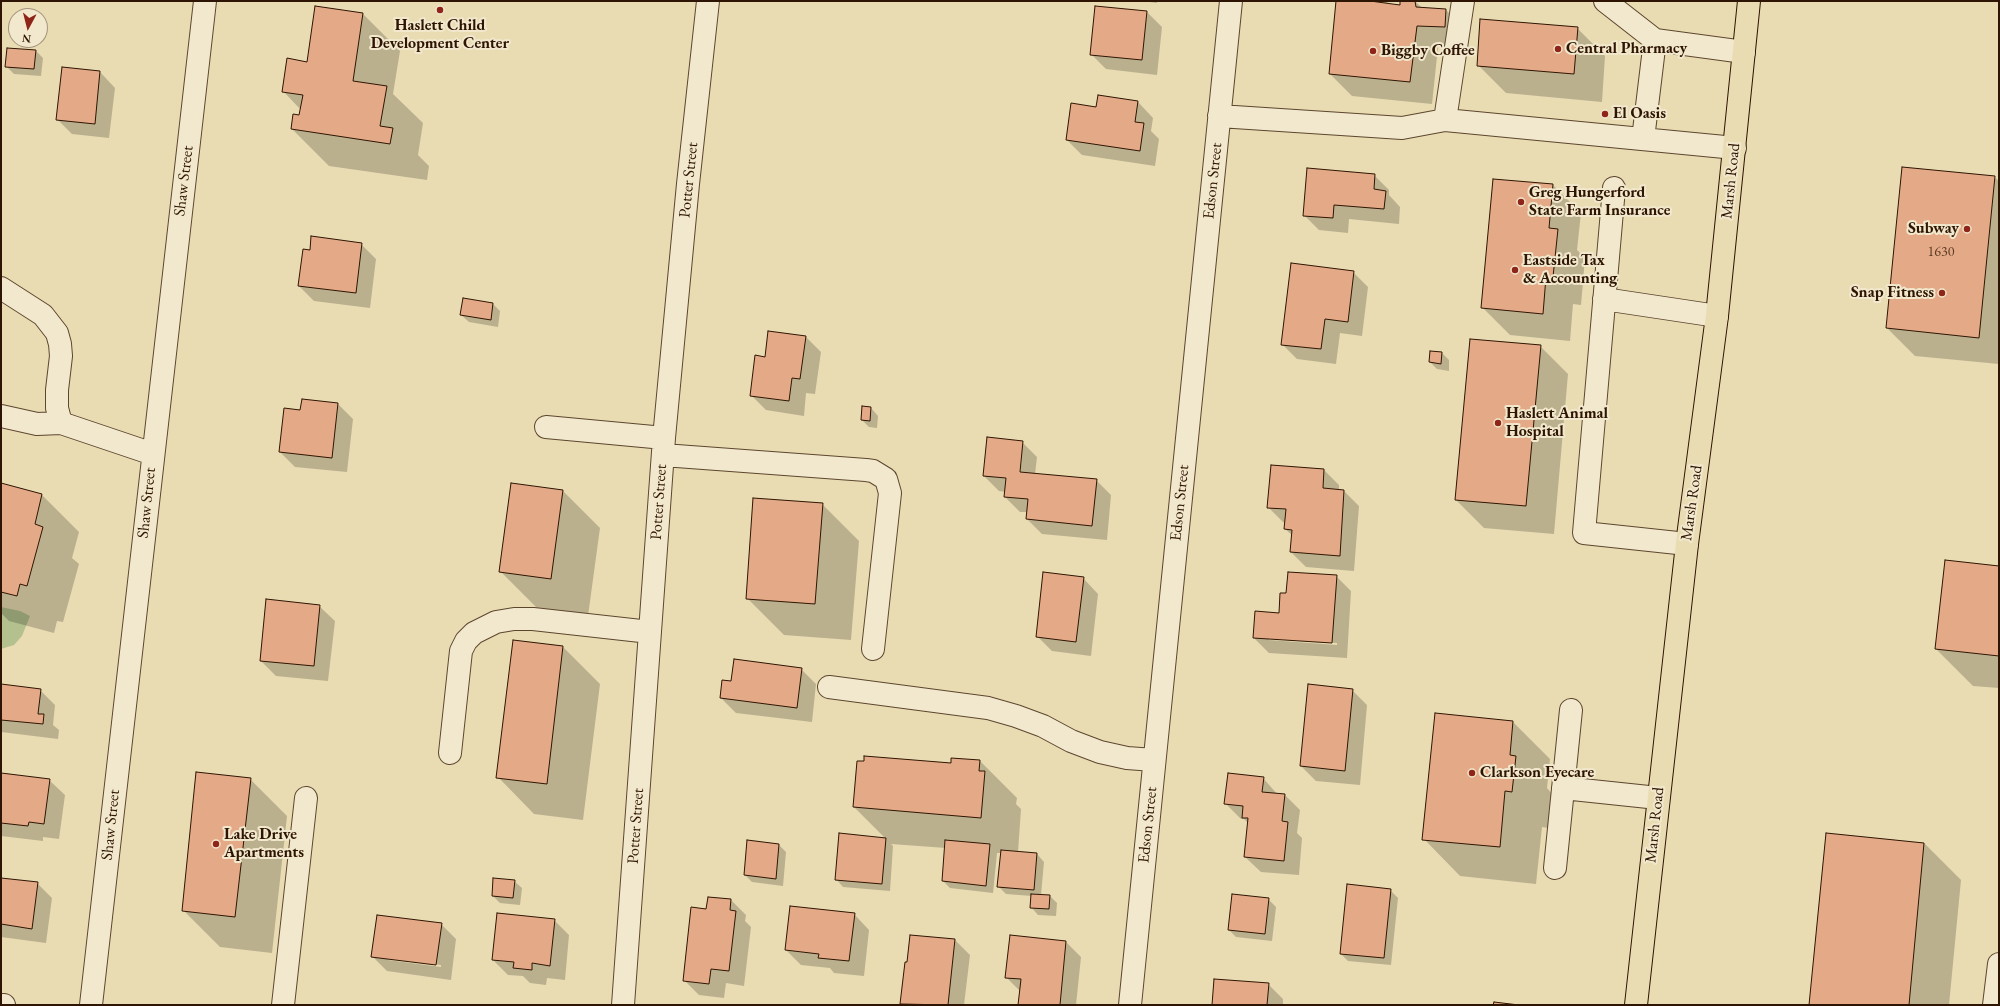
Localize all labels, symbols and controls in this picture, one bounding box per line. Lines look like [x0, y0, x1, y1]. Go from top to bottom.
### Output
marker: Haslett Child Development Center [435, 5, 445, 15]
north arrow [8, 8, 48, 48]
place label: Haslett Child Development Center [371, 16, 509, 54]
text: N [21, 31, 32, 46]
place label: Central Pharmacy [1566, 39, 1687, 59]
place label: Biggby Coffee [1381, 41, 1475, 61]
marker: Central Pharmacy [1553, 44, 1563, 54]
marker: Biggby Coffee [1368, 46, 1378, 56]
place label: El Oasis [1613, 104, 1666, 124]
marker: El Oasis [1600, 109, 1610, 119]
street label: Potter Street [675, 141, 703, 219]
street label: Edson Street [1199, 142, 1227, 220]
street label: Marsh Road [1717, 142, 1745, 220]
street label: Shaw Street [170, 145, 198, 217]
place label: Greg Hungerford State Farm Insurance [1529, 183, 1670, 221]
marker: Greg Hungerford State Farm Insurance [1516, 197, 1526, 207]
place label: Subway [1908, 219, 1959, 239]
marker: Subway [1962, 224, 1972, 234]
house number: 1630 [1928, 244, 1954, 260]
place label: Eastside Tax & Accounting [1523, 251, 1617, 289]
marker: Eastside Tax & Accounting [1510, 265, 1520, 275]
place label: Snap Fitness [1851, 283, 1934, 303]
marker: Snap Fitness [1937, 288, 1947, 298]
place label: Haslett Animal Hospital [1506, 404, 1608, 442]
marker: Haslett Animal Hospital [1493, 418, 1503, 428]
street label: Potter Street [647, 463, 671, 541]
street label: Edson Street [1166, 464, 1194, 542]
street label: Marsh Road [1677, 464, 1707, 542]
street label: Shaw Street [134, 467, 160, 539]
place label: Clarkson Eyecare [1480, 763, 1594, 783]
marker: Clarkson Eyecare [1467, 768, 1477, 778]
street label: Edson Street [1134, 786, 1162, 864]
street label: Marsh Road [1641, 786, 1669, 864]
street label: Potter Street [624, 787, 648, 865]
street label: Shaw Street [98, 789, 124, 861]
place label: Lake Drive Apartments [224, 825, 304, 863]
marker: Lake Drive Apartments [211, 839, 221, 849]

